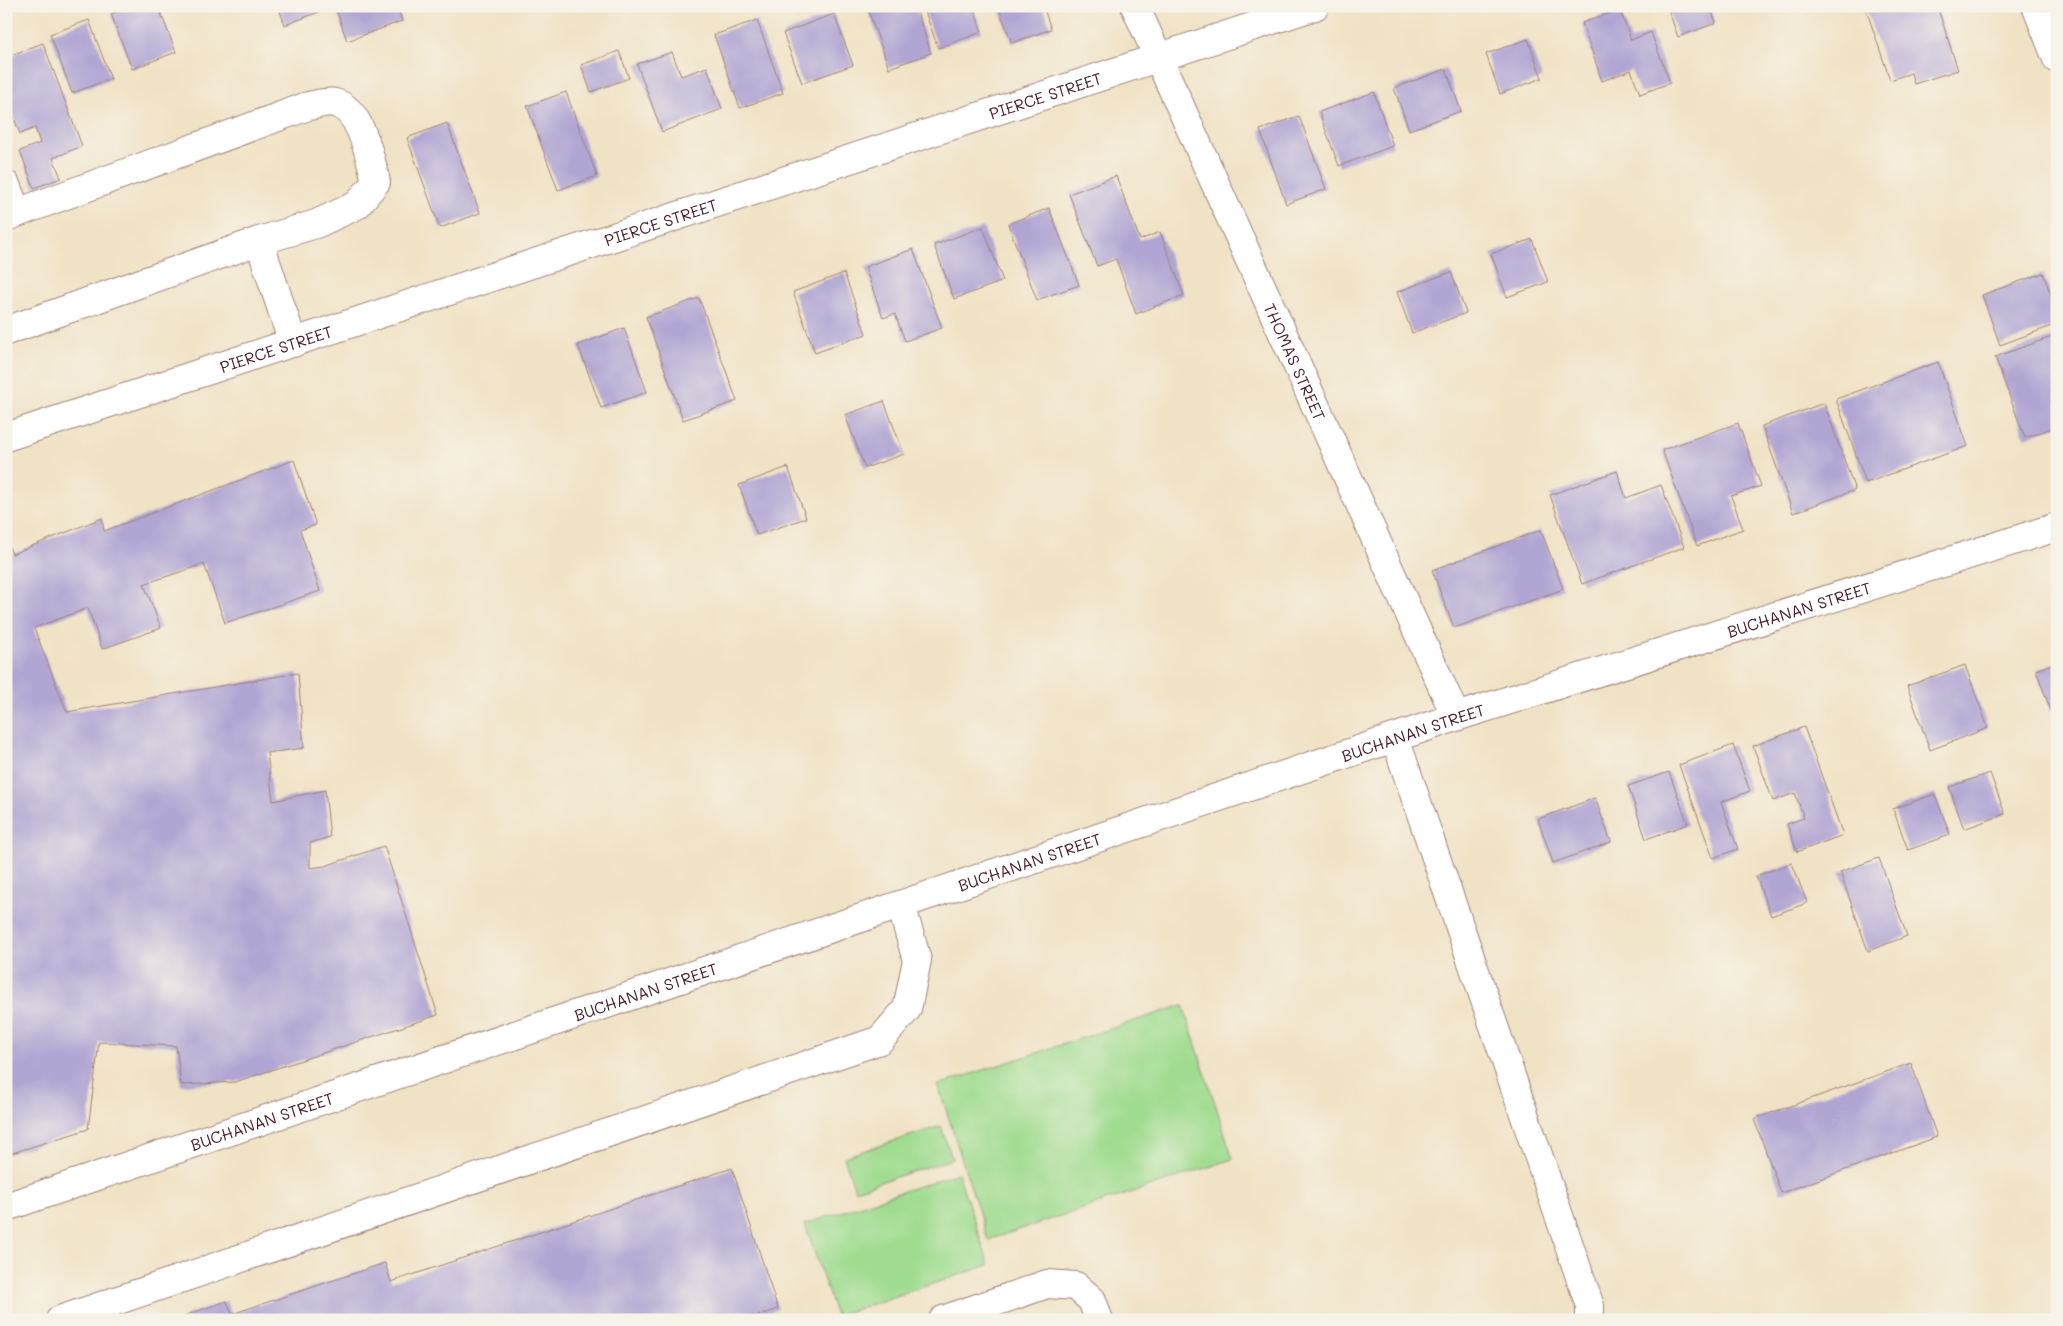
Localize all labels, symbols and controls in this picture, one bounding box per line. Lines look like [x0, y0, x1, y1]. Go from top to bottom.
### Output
street label: PIERCE STREET [986, 66, 1104, 123]
street label: PIERCE STREET [601, 193, 720, 250]
street label: THOMAS STREET [1260, 299, 1331, 423]
street label: PIERCE STREET [217, 320, 335, 377]
street label: BUCHANAN STREET [1724, 576, 1873, 641]
street label: BUCHANAN STREET [1338, 698, 1487, 766]
street label: BUCHANAN STREET [955, 827, 1104, 895]
street label: BUCHANAN STREET [571, 957, 720, 1025]
street label: BUCHANAN STREET [187, 1087, 336, 1154]

